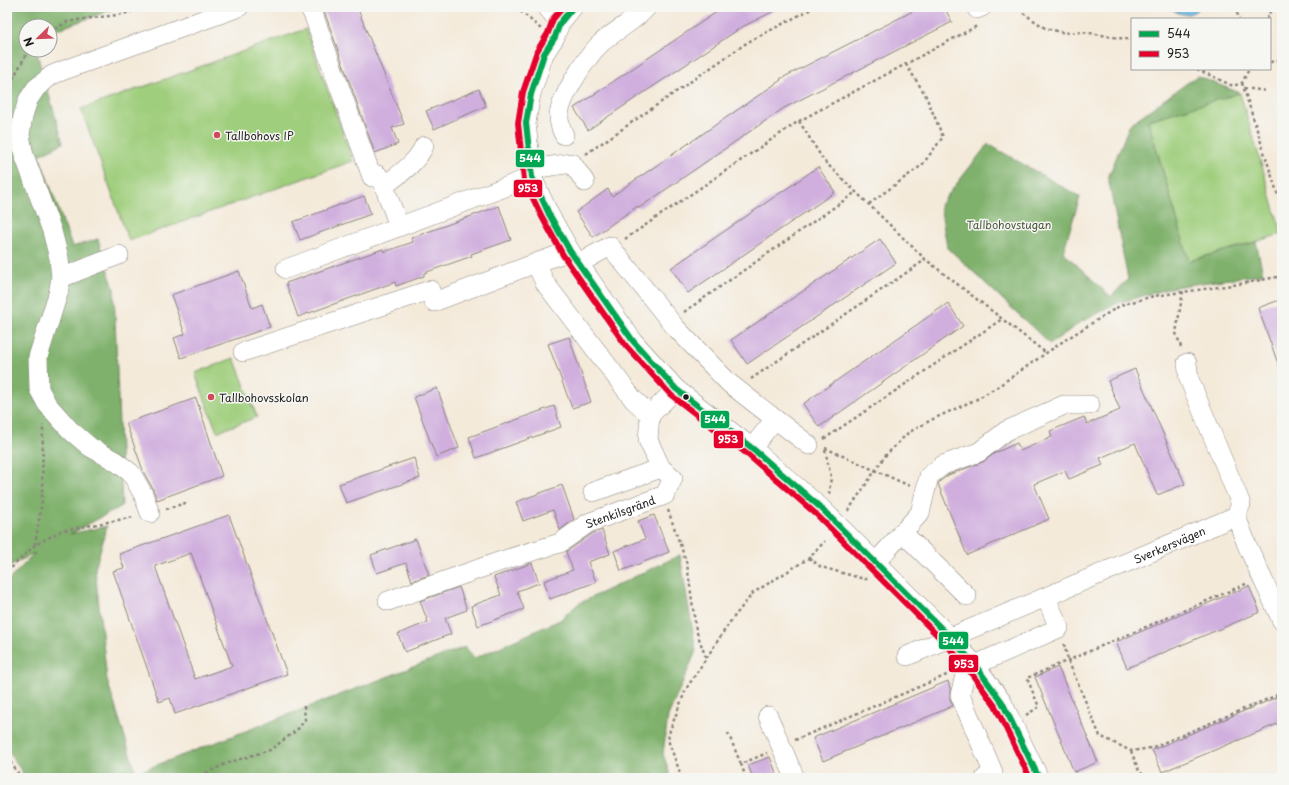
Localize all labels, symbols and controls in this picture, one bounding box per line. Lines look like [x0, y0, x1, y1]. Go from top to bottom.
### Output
north arrow [18, 18, 58, 58]
legend [1131, 18, 1271, 70]
text: 544 [1167, 24, 1191, 42]
text: N [19, 35, 38, 49]
text: 953 [1167, 44, 1190, 62]
place label: Tallbohovs IP [225, 127, 294, 144]
marker: Tallbohovs IP [212, 130, 222, 140]
line badge: 544 [515, 149, 545, 168]
text: 544 [519, 149, 541, 166]
line badge: 953 [513, 179, 543, 198]
text: 953 [518, 179, 538, 196]
park label: Tallbohovstugan [967, 216, 1051, 233]
place label: Tallbohovsskolan [219, 389, 309, 406]
marker: Tallbohovsskolan [206, 392, 216, 402]
unlabelled marker [681, 392, 691, 402]
line badge: 544 [700, 410, 730, 429]
text: 544 [704, 410, 726, 427]
line badge: 953 [713, 430, 744, 449]
text: 953 [718, 430, 738, 447]
street label: Stenkilsgränd [583, 491, 658, 532]
street label: Sverkersvägen [1131, 522, 1208, 567]
line badge: 544 [938, 631, 969, 650]
text: 544 [942, 632, 964, 649]
line badge: 953 [948, 654, 979, 673]
text: 953 [954, 655, 974, 672]

